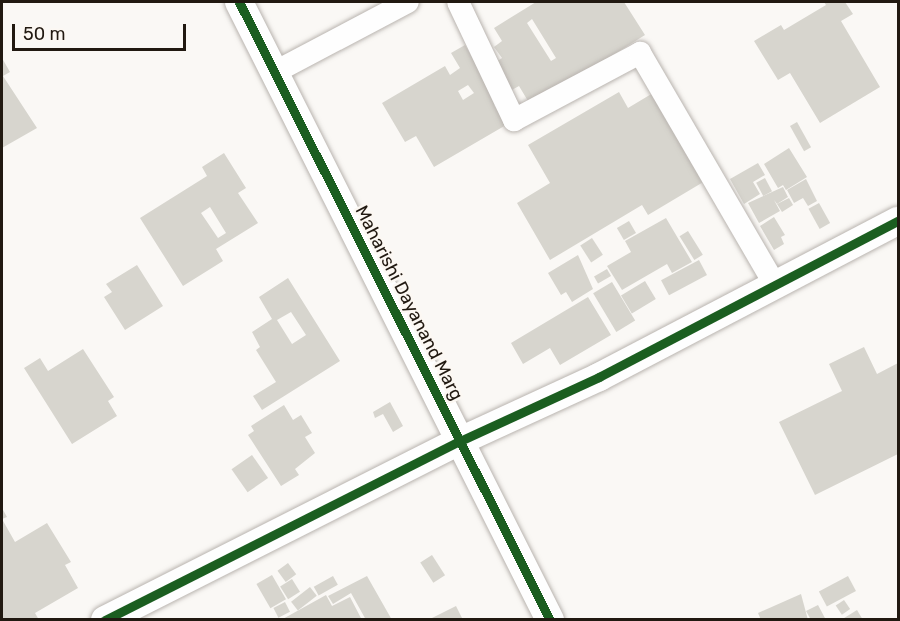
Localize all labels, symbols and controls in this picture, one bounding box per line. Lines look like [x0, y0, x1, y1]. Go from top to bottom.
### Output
scale bar [15, 12, 189, 50]
text: 50 m [23, 23, 66, 45]
street label: Maharishi Dayanand Marg [350, 202, 468, 404]

